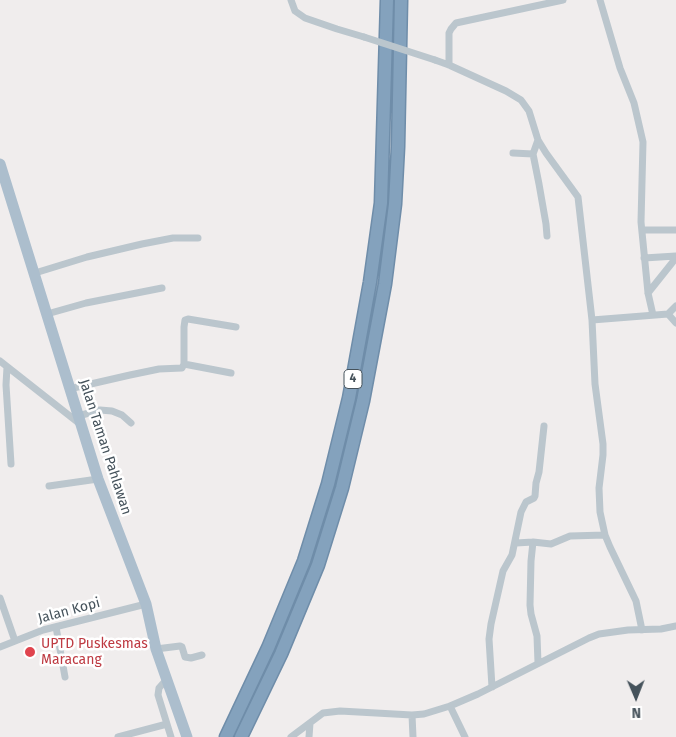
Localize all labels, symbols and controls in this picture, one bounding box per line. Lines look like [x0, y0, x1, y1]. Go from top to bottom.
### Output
road number: 4 [344, 369, 362, 388]
street label: Jalan Taman Pahlawan [75, 377, 135, 517]
street label: Jalan Kopi [36, 595, 102, 627]
place label: UPTD Puskesmas Maracang [41, 636, 148, 669]
marker: UPTD Puskesmas Maracang [23, 645, 37, 659]
north arrow [611, 672, 661, 722]
text: N [631, 704, 641, 721]

